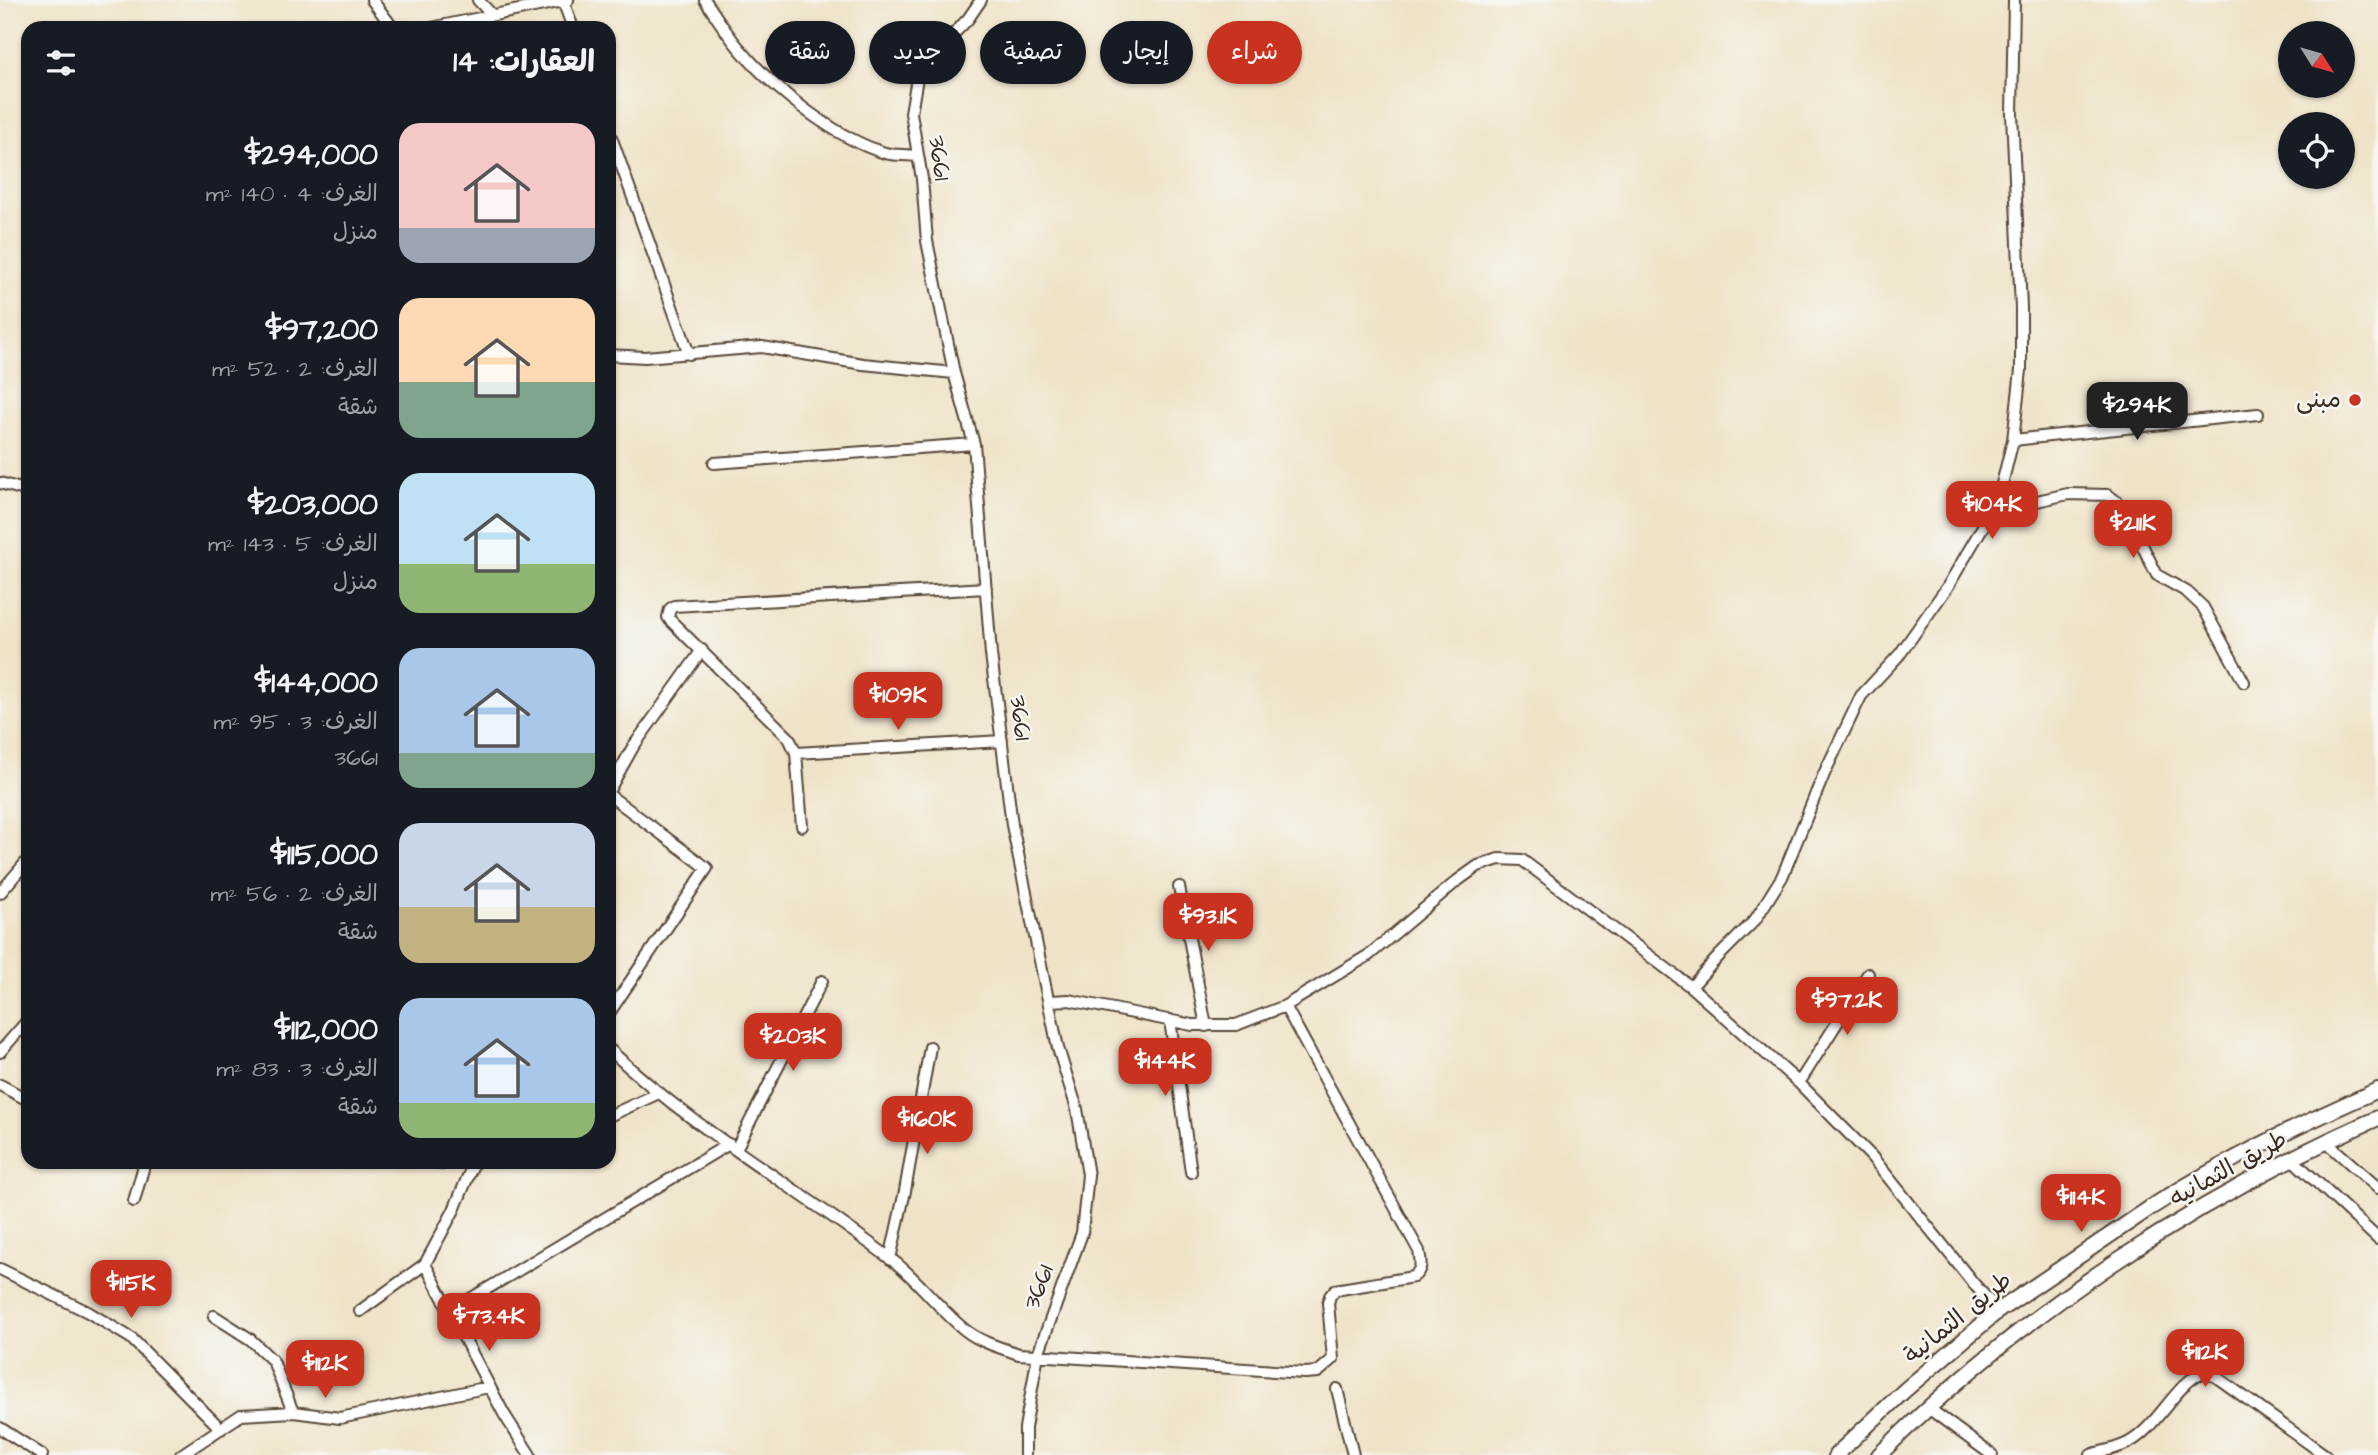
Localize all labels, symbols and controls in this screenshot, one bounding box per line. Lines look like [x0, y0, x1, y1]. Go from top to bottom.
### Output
chip: شقة [765, 21, 855, 84]
chip: جديد [869, 21, 966, 84]
chip: تصفية [980, 21, 1086, 84]
chip: إيجار [1100, 21, 1193, 84]
chip: شراء [1207, 21, 1302, 84]
north arrow [2278, 21, 2356, 98]
map controls [2278, 21, 2355, 189]
text: العقارات: 14 [453, 41, 595, 83]
icon: filters [42, 44, 80, 82]
button: locate [2278, 112, 2355, 189]
street label: 3661 [919, 133, 959, 183]
text: $294,000 [245, 134, 378, 176]
icon: home [455, 151, 539, 235]
text: الغرف: 4 · 140 m² [206, 178, 378, 210]
text: منزل [333, 216, 378, 248]
text: $97,200 [265, 309, 378, 351]
icon: home [455, 326, 539, 410]
text: الغرف: 2 · 52 m² [212, 353, 378, 385]
pin: $294K [2088, 382, 2186, 442]
place label: مبنى [2296, 383, 2341, 417]
text: $294K [2103, 389, 2171, 421]
text: شقة [338, 391, 378, 423]
marker: مبنى [2347, 392, 2363, 408]
pin: $104K [1943, 482, 2041, 541]
text: $203,000 [248, 484, 378, 526]
text: $104K [1962, 488, 2022, 520]
pin: $211K [2084, 500, 2182, 560]
icon: home [455, 501, 539, 585]
text: $211K [2110, 507, 2156, 539]
text: الغرف: 5 · 143 m² [208, 528, 378, 560]
text: منزل [333, 566, 378, 598]
text: $144,000 [255, 662, 378, 704]
pin: $109K [849, 672, 947, 732]
icon: home [455, 676, 539, 760]
text: $109K [869, 679, 927, 711]
street label: 3661 [1000, 693, 1040, 743]
text: الغرف: 3 · 95 m² [213, 706, 378, 738]
text: 3661 [335, 742, 378, 774]
text: $115,000 [270, 834, 378, 876]
icon: home [455, 851, 539, 935]
text: الغرف: 2 · 56 m² [211, 878, 378, 910]
pin: $93.1K [1151, 894, 1265, 953]
text: $93.1K [1179, 900, 1237, 932]
text: شقة [338, 916, 378, 948]
pin: $97.2K [1790, 978, 1904, 1037]
text: $97.2K [1812, 984, 1882, 1016]
text: $112,000 [274, 1009, 378, 1051]
pin: $203K [744, 1014, 842, 1073]
text: $203K [760, 1020, 826, 1052]
icon: home [455, 1026, 539, 1110]
pin: $144K [1116, 1038, 1214, 1098]
text: $144K [1135, 1045, 1195, 1077]
text: الغرف: 3 · 83 m² [216, 1053, 378, 1085]
text: شقة [338, 1091, 378, 1123]
pin: $160K [878, 1096, 976, 1156]
text: $160K [898, 1103, 956, 1135]
street label: طريق الثمانيه [2163, 1122, 2293, 1216]
pin: $114K [2032, 1174, 2130, 1234]
text: $114K [2057, 1181, 2105, 1213]
pin: $115K [82, 1260, 180, 1320]
street label: 3661 [1015, 1260, 1063, 1314]
street label: طريق الثمانية [1897, 1264, 2019, 1372]
text: $115K [107, 1267, 155, 1299]
pin: $73.4K [432, 1294, 546, 1353]
text: $73.4K [453, 1300, 525, 1332]
pin: $112K [2156, 1330, 2254, 1389]
text: $112K [2182, 1336, 2228, 1368]
pin: $112K [276, 1340, 374, 1400]
text: $112K [302, 1347, 348, 1379]

